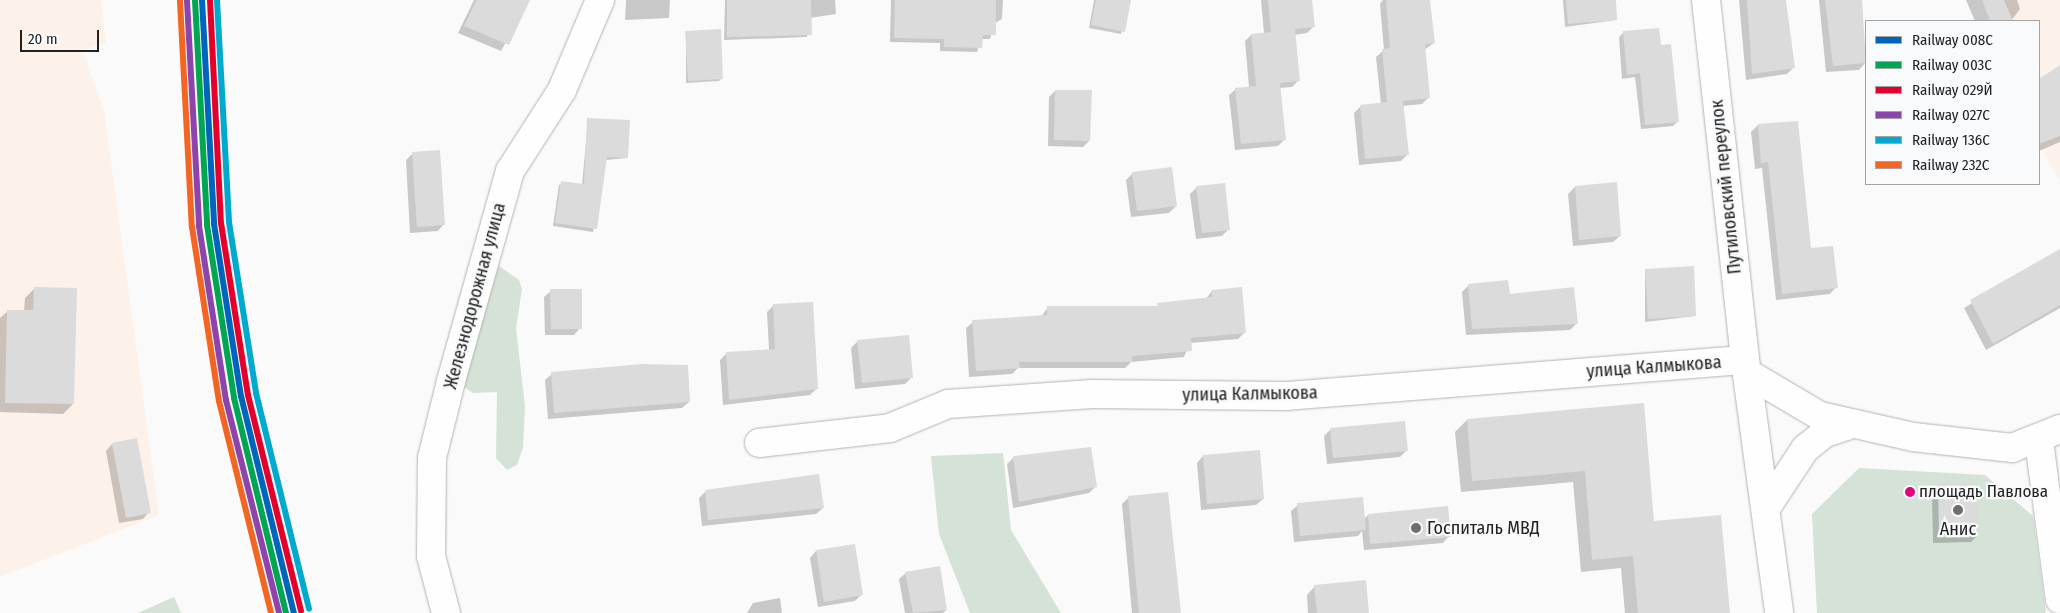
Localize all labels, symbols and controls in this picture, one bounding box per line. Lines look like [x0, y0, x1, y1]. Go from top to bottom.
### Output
scale bar [22, 20, 101, 52]
legend [1865, 20, 2040, 185]
text: 20 m [28, 30, 58, 48]
text: Railway 008С [1912, 31, 1993, 49]
text: Railway 003С [1912, 56, 1992, 74]
text: Railway 029Й [1912, 81, 1993, 99]
street label: Путиловский переулок [1706, 99, 1746, 275]
text: Railway 027С [1912, 106, 1990, 124]
text: Railway 136С [1912, 131, 1990, 149]
text: Railway 232C [1912, 156, 1989, 174]
street label: Железнодорожная улица [440, 200, 510, 392]
street label: улица Калмыкова [1586, 352, 1722, 382]
street label: улица Калмыкова [1182, 382, 1318, 406]
place label: площадь Павлова [1919, 482, 2048, 502]
marker: площадь Павлова [1905, 487, 1915, 497]
marker: Анис [1952, 504, 1964, 516]
place label: Госпиталь МВД [1427, 517, 1540, 539]
place label: Анис [1940, 518, 1976, 540]
marker: Госпиталь МВД [1409, 521, 1423, 535]

